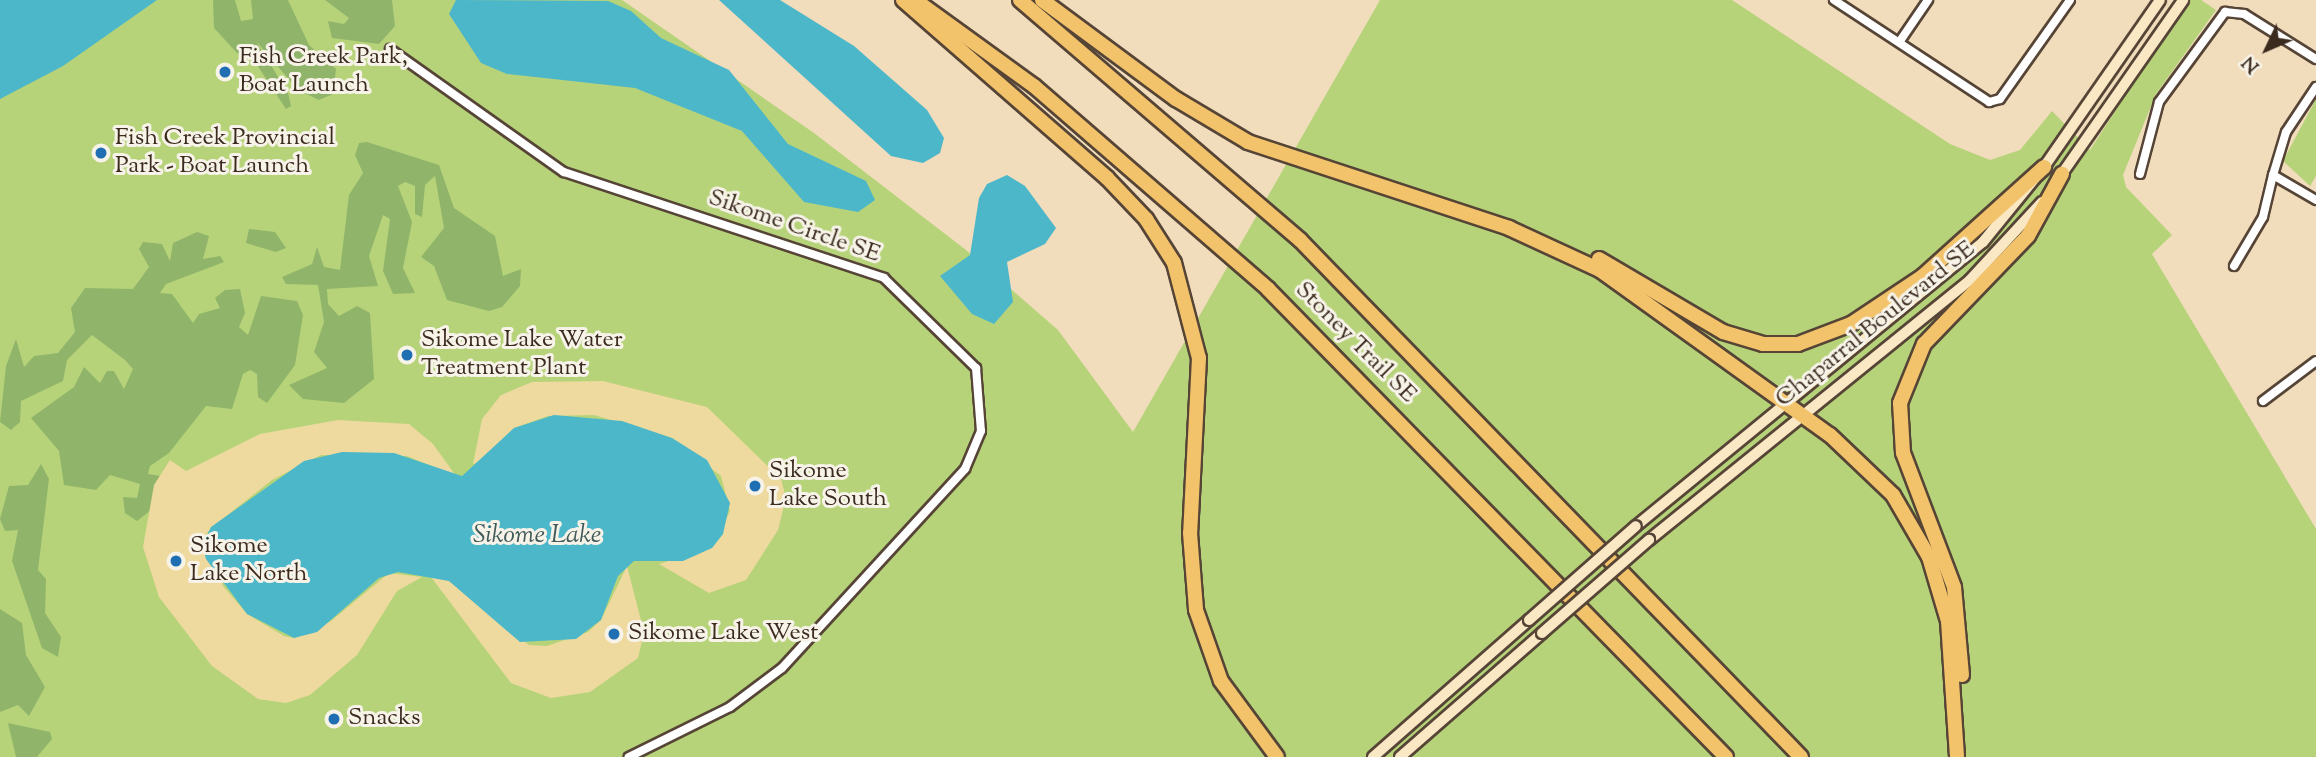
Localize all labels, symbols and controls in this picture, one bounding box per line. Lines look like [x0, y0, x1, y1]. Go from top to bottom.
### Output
north arrow [2232, 14, 2302, 84]
place label: Fish Creek Park, Boat Launch [239, 44, 408, 100]
text: N [2237, 49, 2267, 79]
marker: Fish Creek Park, Boat Launch [217, 64, 233, 80]
place label: Fish Creek Provincial Park - Boat Launch [115, 125, 335, 181]
marker: Fish Creek Provincial Park - Boat Launch [93, 145, 109, 161]
street label: Sikome Circle SE [704, 184, 884, 270]
street label: Chaparral Boulevard SE [1770, 236, 1982, 414]
street label: Stoney Trail SE [1288, 276, 1422, 410]
place label: Sikome Lake Water Treatment Plant [421, 327, 623, 383]
marker: Sikome Lake Water Treatment Plant [399, 347, 415, 363]
place label: Sikome Lake South [769, 458, 887, 514]
marker: Sikome Lake South [747, 478, 763, 494]
water label: Sikome Lake [473, 520, 601, 552]
place label: Sikome Lake North [190, 533, 308, 589]
marker: Sikome Lake North [168, 553, 184, 569]
place label: Sikome Lake West [628, 620, 818, 648]
marker: Sikome Lake West [606, 626, 622, 642]
place label: Snacks [348, 705, 420, 733]
marker: Snacks [326, 711, 342, 727]

